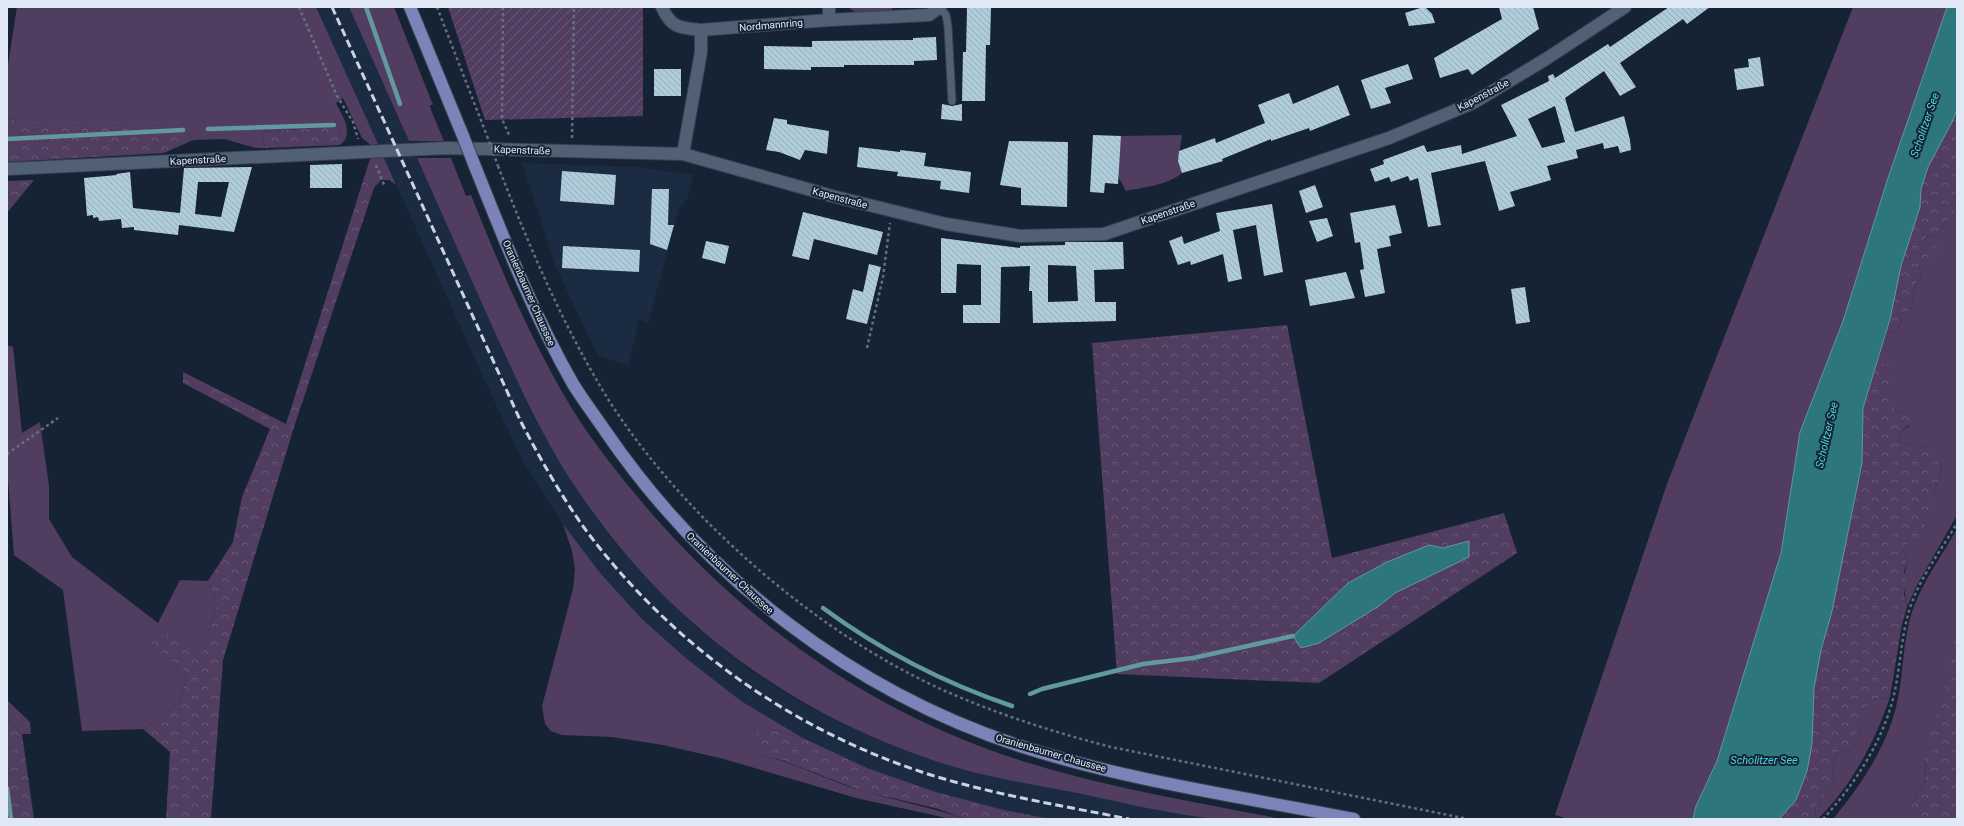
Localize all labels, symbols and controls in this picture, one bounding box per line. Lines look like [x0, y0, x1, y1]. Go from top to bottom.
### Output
street label: Nordmannring [739, 17, 803, 33]
street label: Kapenstraße [1455, 77, 1511, 113]
water label: Scholitzer See [1908, 91, 1942, 159]
street label: Kapenstraße [494, 144, 550, 156]
street label: Kapenstraße [170, 153, 226, 167]
street label: Kapenstraße [811, 185, 869, 211]
street label: Kapenstraße [1140, 198, 1196, 226]
street label: Oranienbaumer Chaussee [501, 238, 557, 348]
water label: Scholitzer See [1813, 400, 1841, 469]
street label: Oranienbaumer Chaussee [684, 530, 776, 616]
street label: Oranienbaumer Chaussee [994, 732, 1108, 774]
water label: Scholitzer See [1730, 754, 1798, 767]

